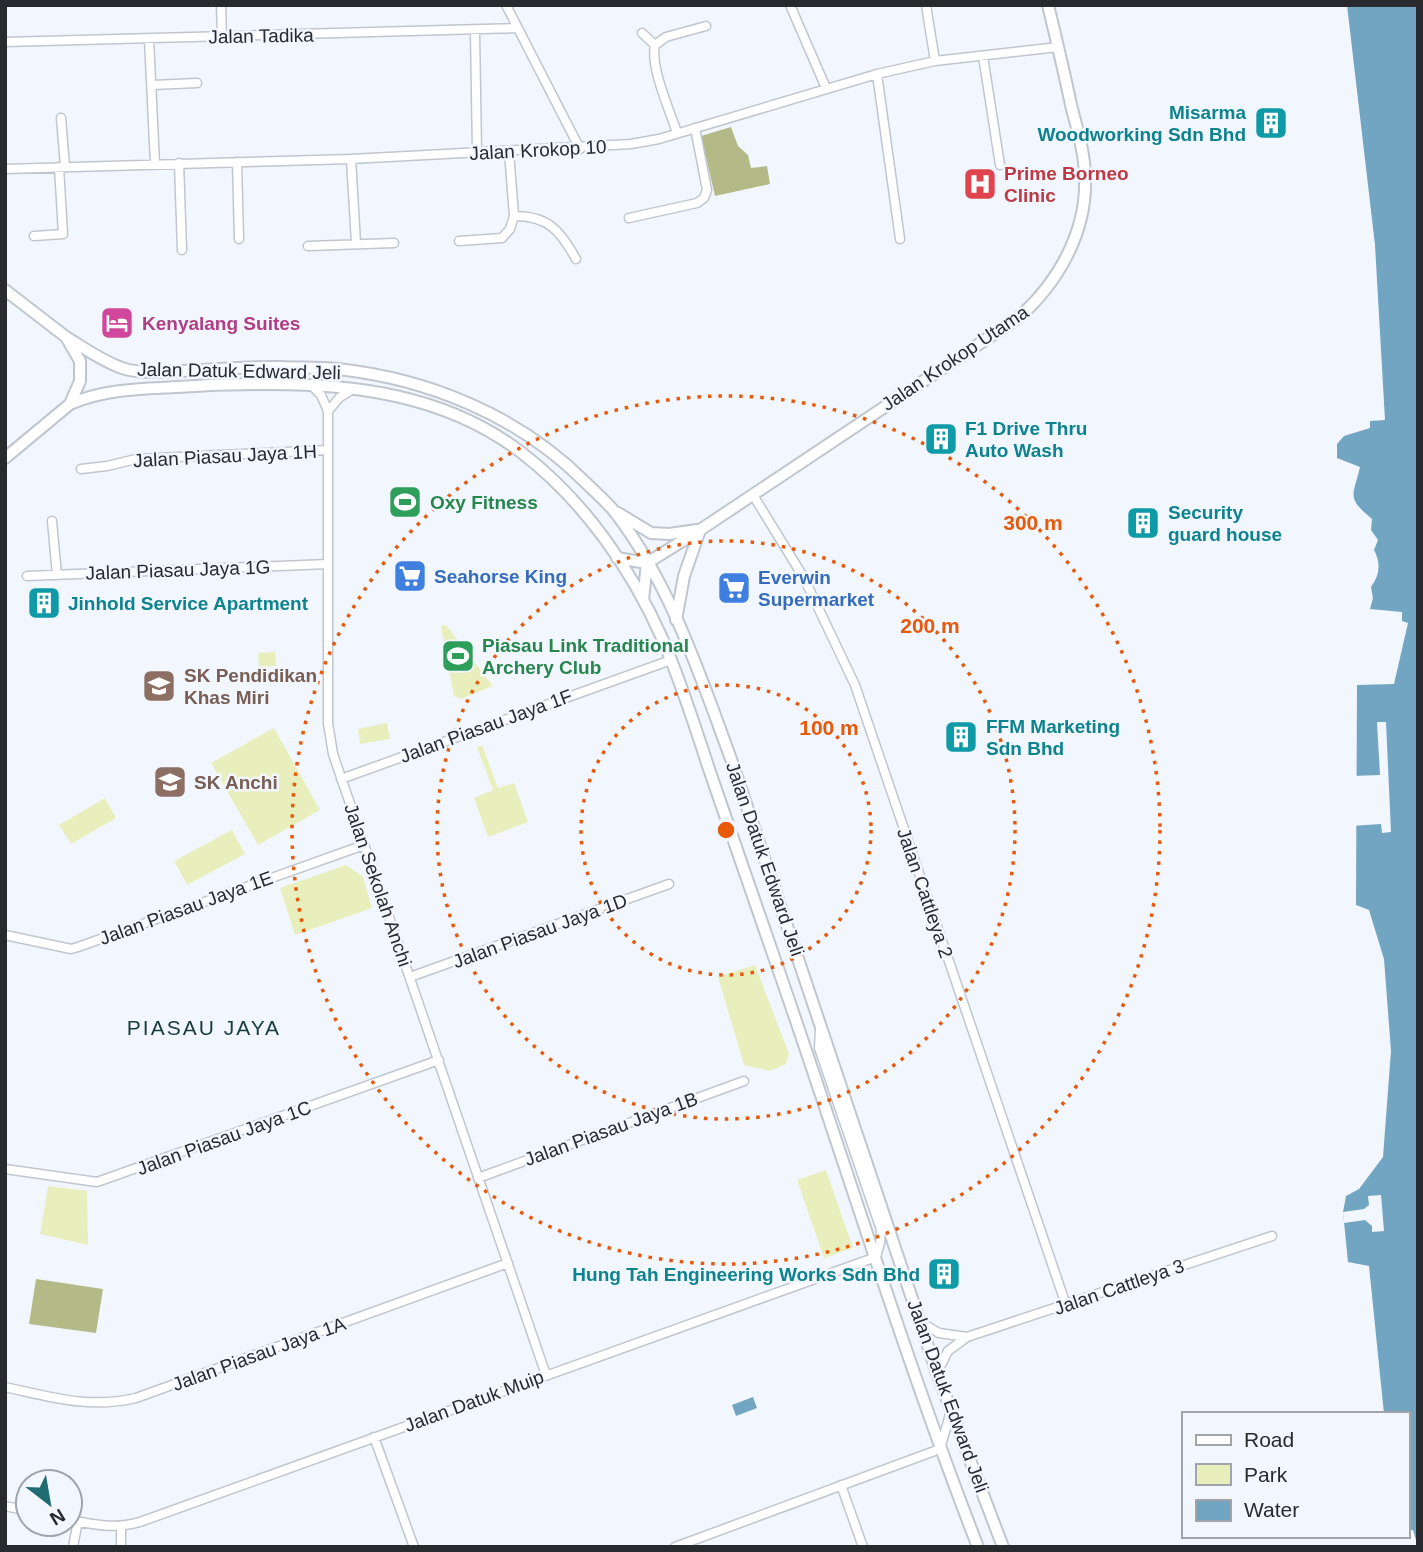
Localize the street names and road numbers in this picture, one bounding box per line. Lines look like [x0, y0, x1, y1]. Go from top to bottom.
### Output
street label: Jalan Tadika [208, 25, 314, 47]
street label: Jalan Krokop 10 [469, 136, 607, 164]
street label: Jalan Krokop Utama [878, 301, 1033, 415]
street label: Jalan Datuk Edward Jeli [137, 359, 341, 383]
street label: Jalan Piasau Jaya 1H [133, 441, 317, 471]
street label: Jalan Piasau Jaya 1G [85, 556, 271, 584]
street label: Jalan Piasau Jaya 1F [397, 685, 575, 767]
street label: Jalan Datuk Edward Jeli [722, 759, 808, 959]
street label: Jalan Sekolah Anchi [340, 801, 416, 969]
street label: Jalan Cattleya 2 [893, 825, 957, 961]
street label: Jalan Piasau Jaya 1E [97, 867, 275, 949]
street label: Jalan Piasau Jaya 1D [450, 890, 630, 972]
street label: Jalan Piasau Jaya 1B [522, 1088, 700, 1170]
street label: Jalan Piasau Jaya 1C [134, 1097, 314, 1179]
street label: Jalan Cattleya 3 [1051, 1255, 1187, 1319]
street label: Jalan Datuk Edward Jeli [903, 1297, 993, 1495]
street label: Jalan Piasau Jaya 1A [170, 1313, 349, 1395]
street label: Jalan Datuk Muip [401, 1366, 547, 1436]

